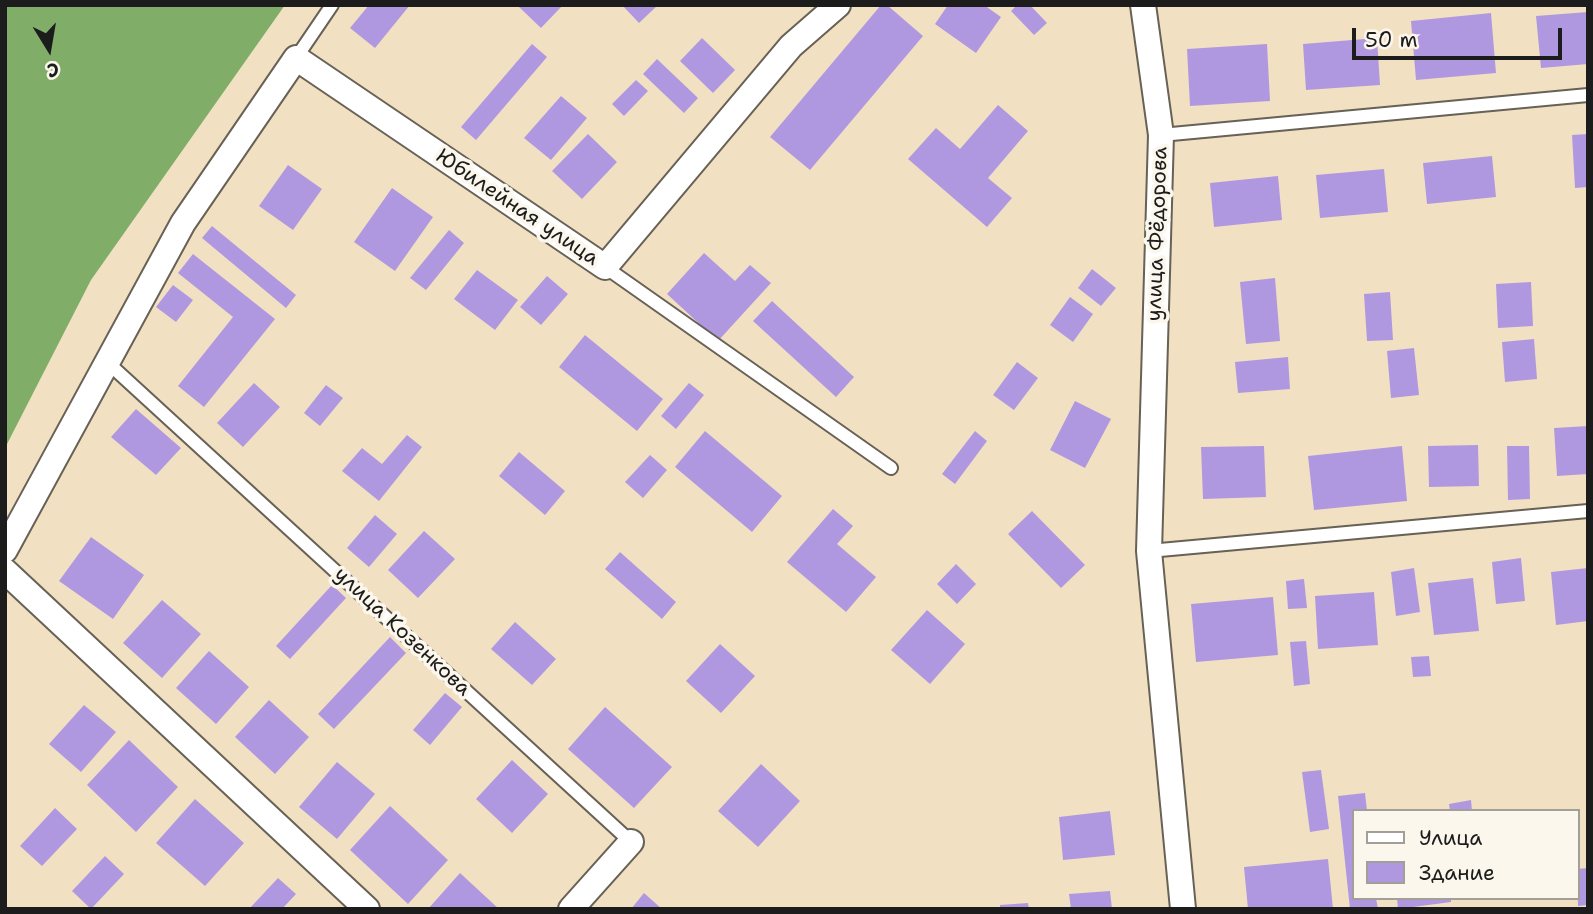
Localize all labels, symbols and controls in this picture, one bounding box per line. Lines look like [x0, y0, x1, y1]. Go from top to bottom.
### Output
north arrow [14, 14, 84, 84]
scale bar [1355, 14, 1565, 58]
text: 50 m [1365, 26, 1418, 54]
text: С [45, 57, 61, 83]
street label: Юбилейная улица [431, 144, 603, 272]
street label: улица Фёдорова [1142, 146, 1174, 322]
street label: улица Козенкова [328, 562, 476, 702]
legend [1352, 809, 1579, 900]
text: Улица [1419, 824, 1482, 852]
text: Здание [1419, 859, 1495, 887]

